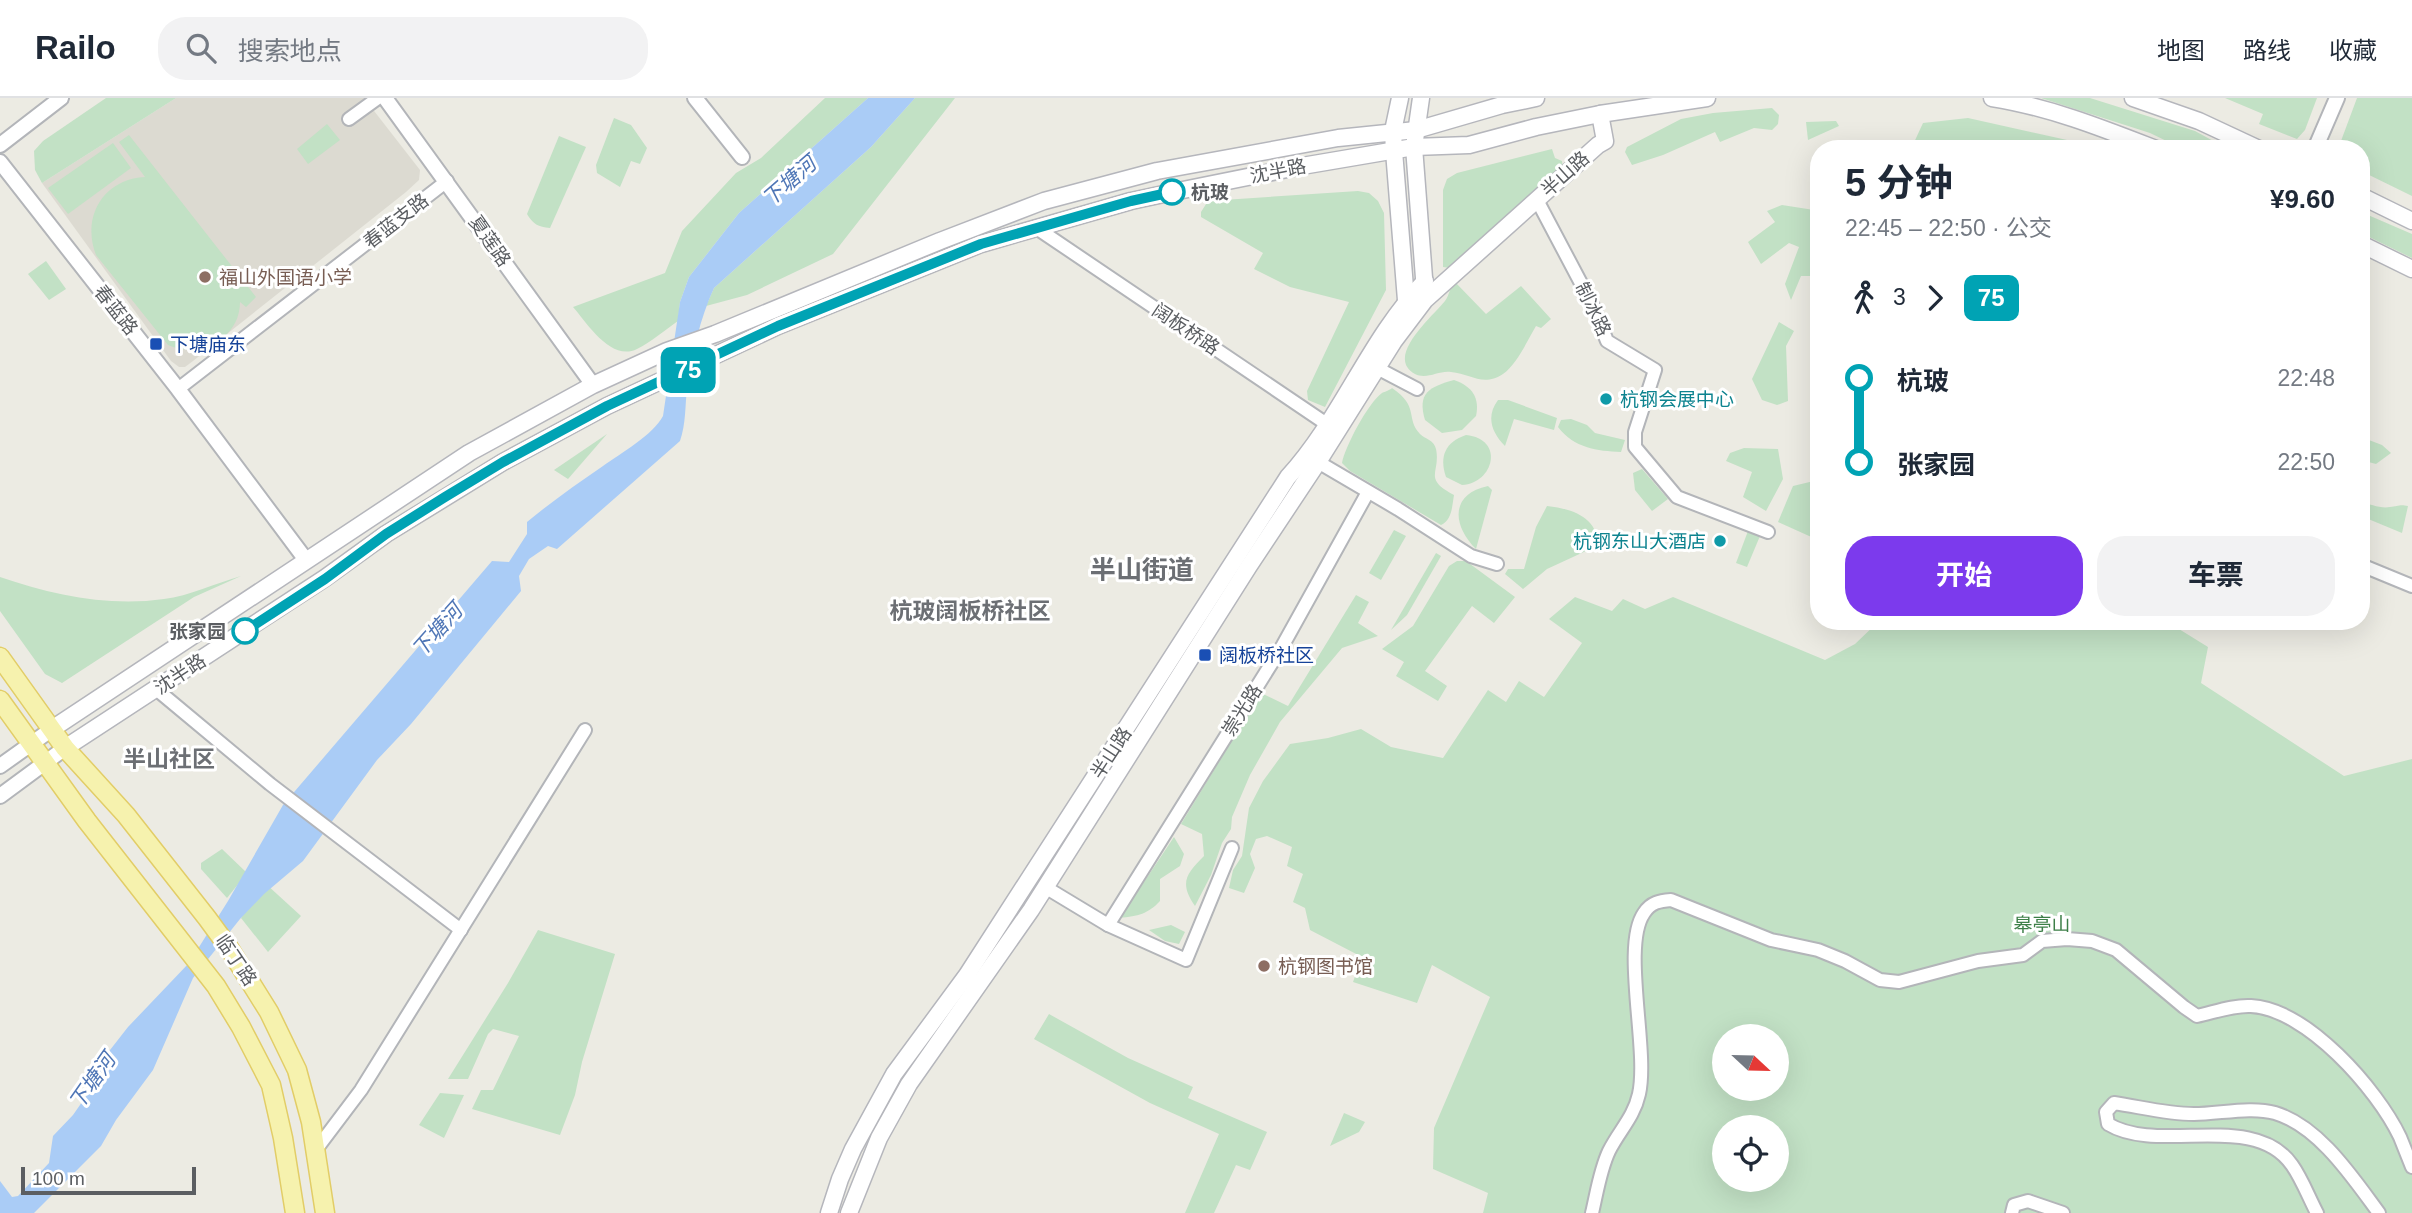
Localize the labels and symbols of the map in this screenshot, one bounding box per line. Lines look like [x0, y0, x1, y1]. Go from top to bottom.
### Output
street label: 半山路 [1537, 147, 1593, 201]
water label: 下塘河 [758, 149, 823, 210]
street label: 沈半路 [1248, 155, 1308, 187]
marker: 杭玻 [1159, 179, 1185, 205]
place label: 杭玻 [1191, 182, 1229, 203]
street label: 春蓝支路 [360, 189, 432, 253]
street label: 夏莲路 [465, 212, 515, 270]
place label: 福山外国语小学 [219, 267, 352, 288]
marker: 福山外国语小学 [197, 269, 213, 285]
street label: 制冰路 [1571, 279, 1615, 339]
street label: 春蓝路 [90, 281, 142, 339]
street label: 阔板桥路 [1149, 299, 1223, 359]
place label: 下塘庙东 [170, 334, 246, 355]
marker: 下塘庙东 [148, 336, 164, 352]
line badge: 75 [656, 347, 720, 393]
place label: 杭钢会展中心 [1620, 389, 1734, 410]
marker: 杭钢会展中心 [1598, 391, 1614, 407]
place label: 杭钢东山大酒店 [1573, 531, 1706, 552]
marker: 杭钢东山大酒店 [1712, 533, 1728, 549]
district label: 半山街道 [1090, 555, 1194, 585]
water label: 下塘河 [407, 596, 469, 661]
district label: 杭玻阔板桥社区 [890, 598, 1051, 624]
marker: 张家园 [232, 618, 258, 644]
place label: 张家园 [169, 621, 226, 642]
place label: 阔板桥社区 [1219, 645, 1314, 666]
marker: 阔板桥社区 [1197, 647, 1213, 663]
street label: 沈半路 [150, 650, 210, 698]
street label: 崇光路 [1218, 680, 1266, 740]
street label: 半山路 [1087, 723, 1135, 783]
district label: 半山社区 [123, 746, 215, 772]
park label: 皋亭山 [2013, 914, 2071, 935]
street label: 临丁路 [211, 930, 261, 990]
place label: 杭钢图书馆 [1278, 956, 1373, 977]
marker: 杭钢图书馆 [1256, 958, 1272, 974]
north arrow [1712, 1024, 1788, 1101]
water label: 下塘河 [65, 1045, 122, 1113]
scale bar [21, 1164, 196, 1196]

